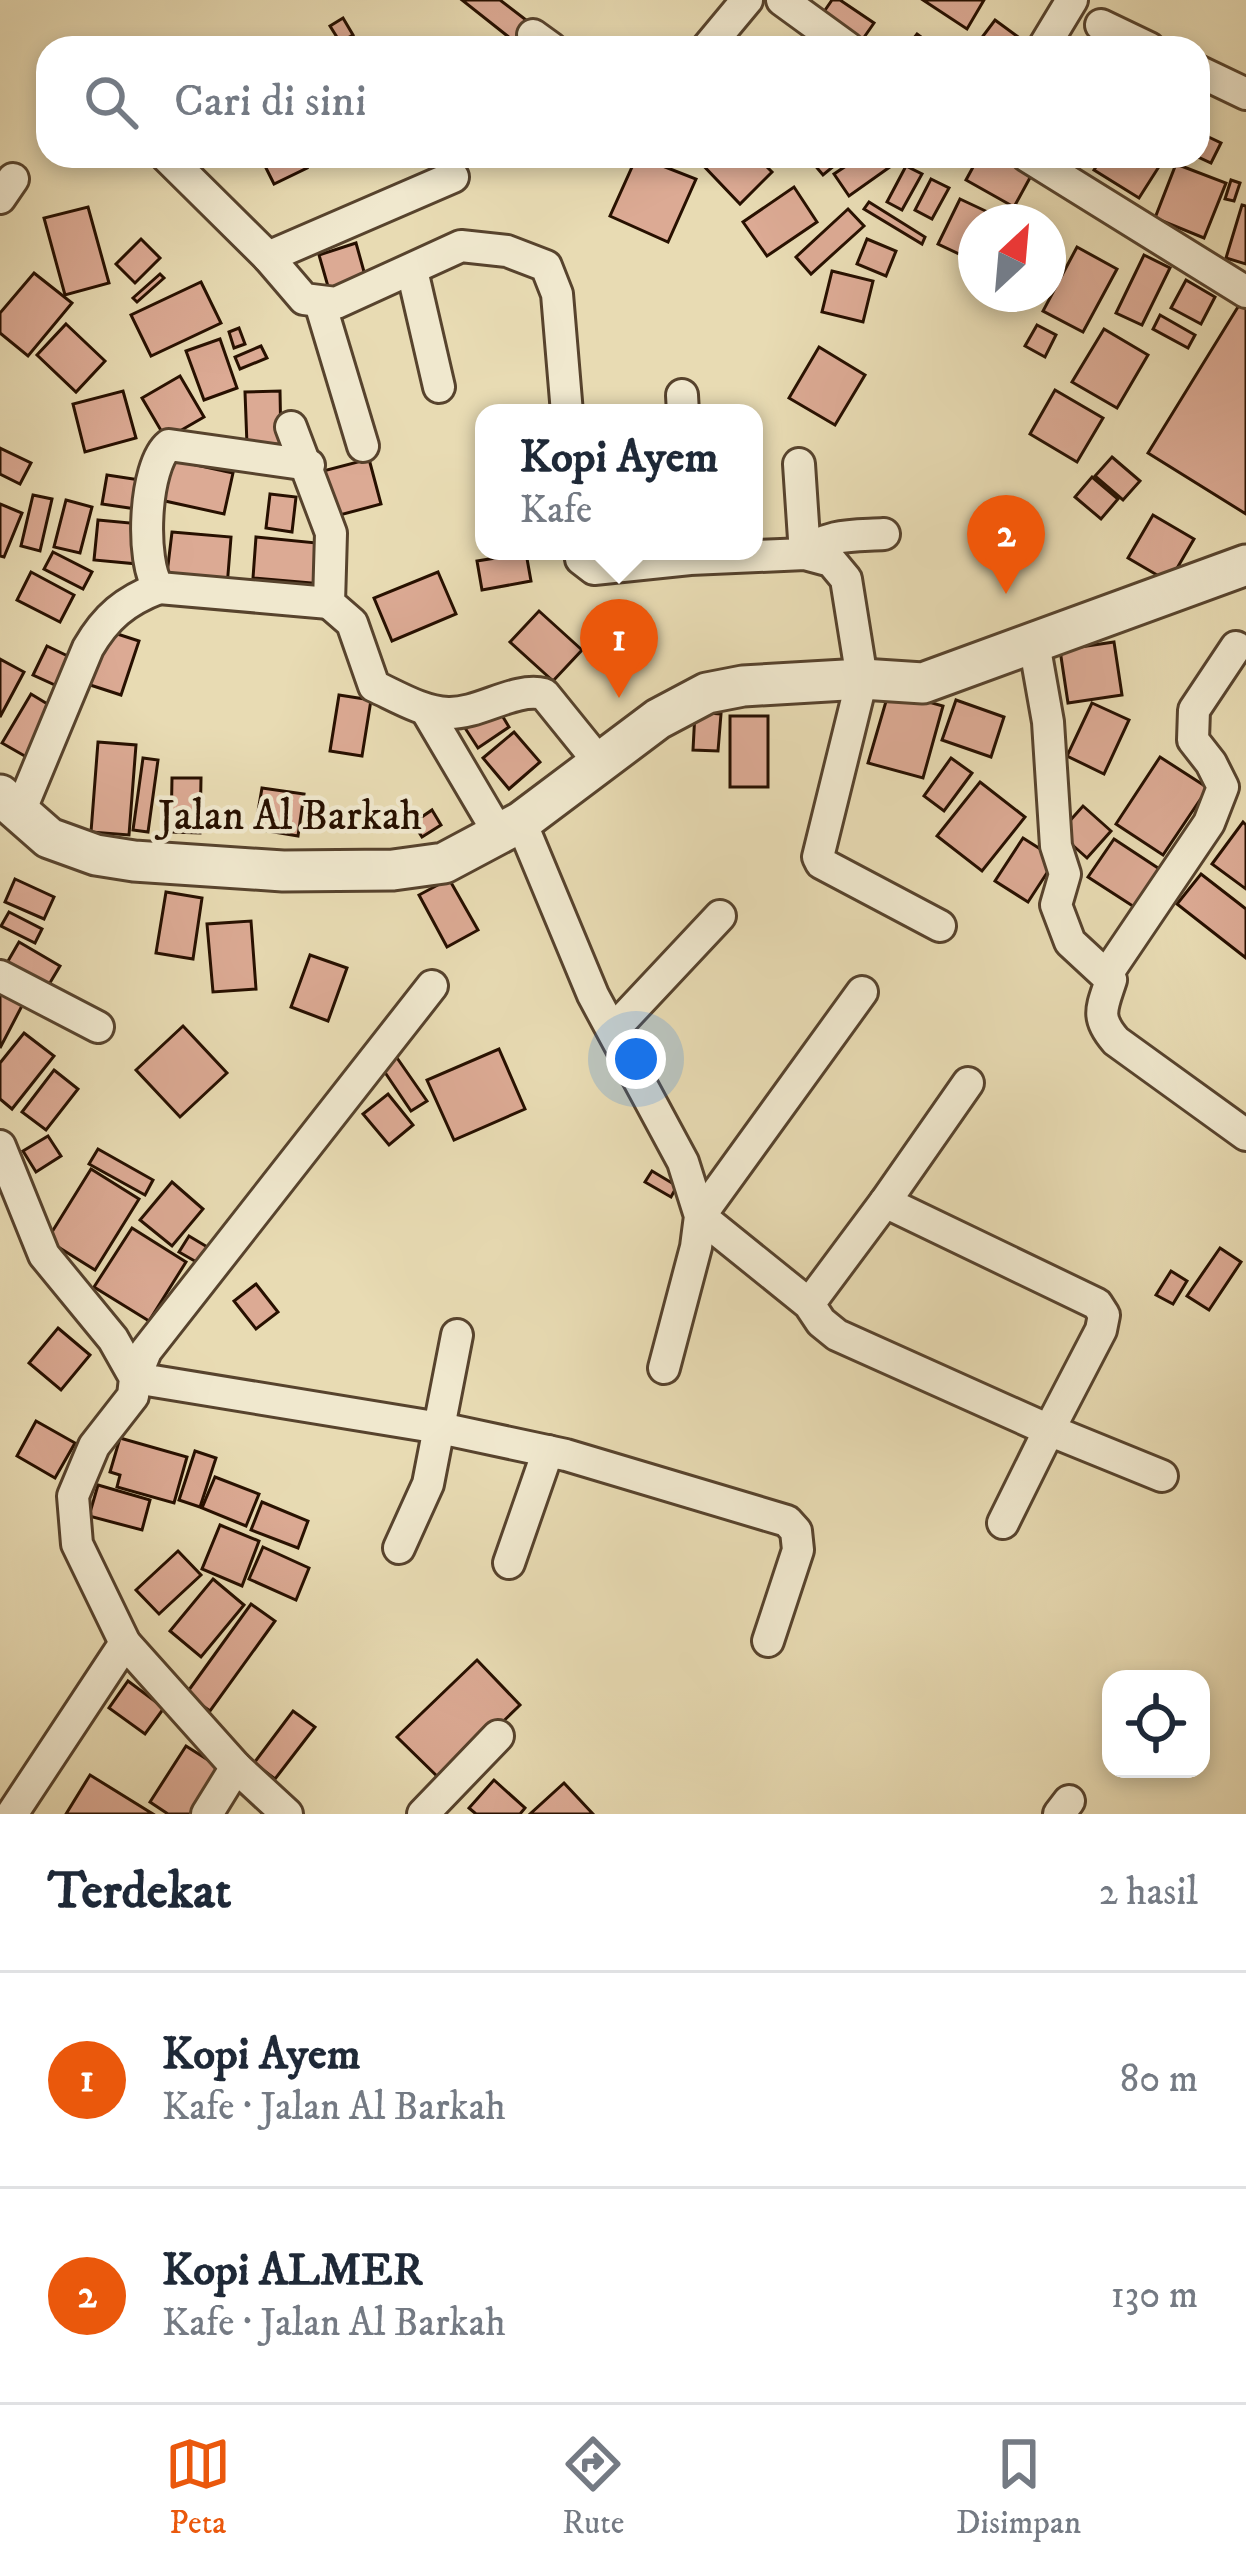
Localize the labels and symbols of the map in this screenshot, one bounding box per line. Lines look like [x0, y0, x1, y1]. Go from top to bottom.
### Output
north arrow [958, 204, 1066, 312]
pin: 2 [967, 495, 1045, 594]
pin: 1 [580, 599, 658, 698]
street label: Jalan Al Barkah [154, 791, 422, 843]
your location [606, 1029, 666, 1089]

